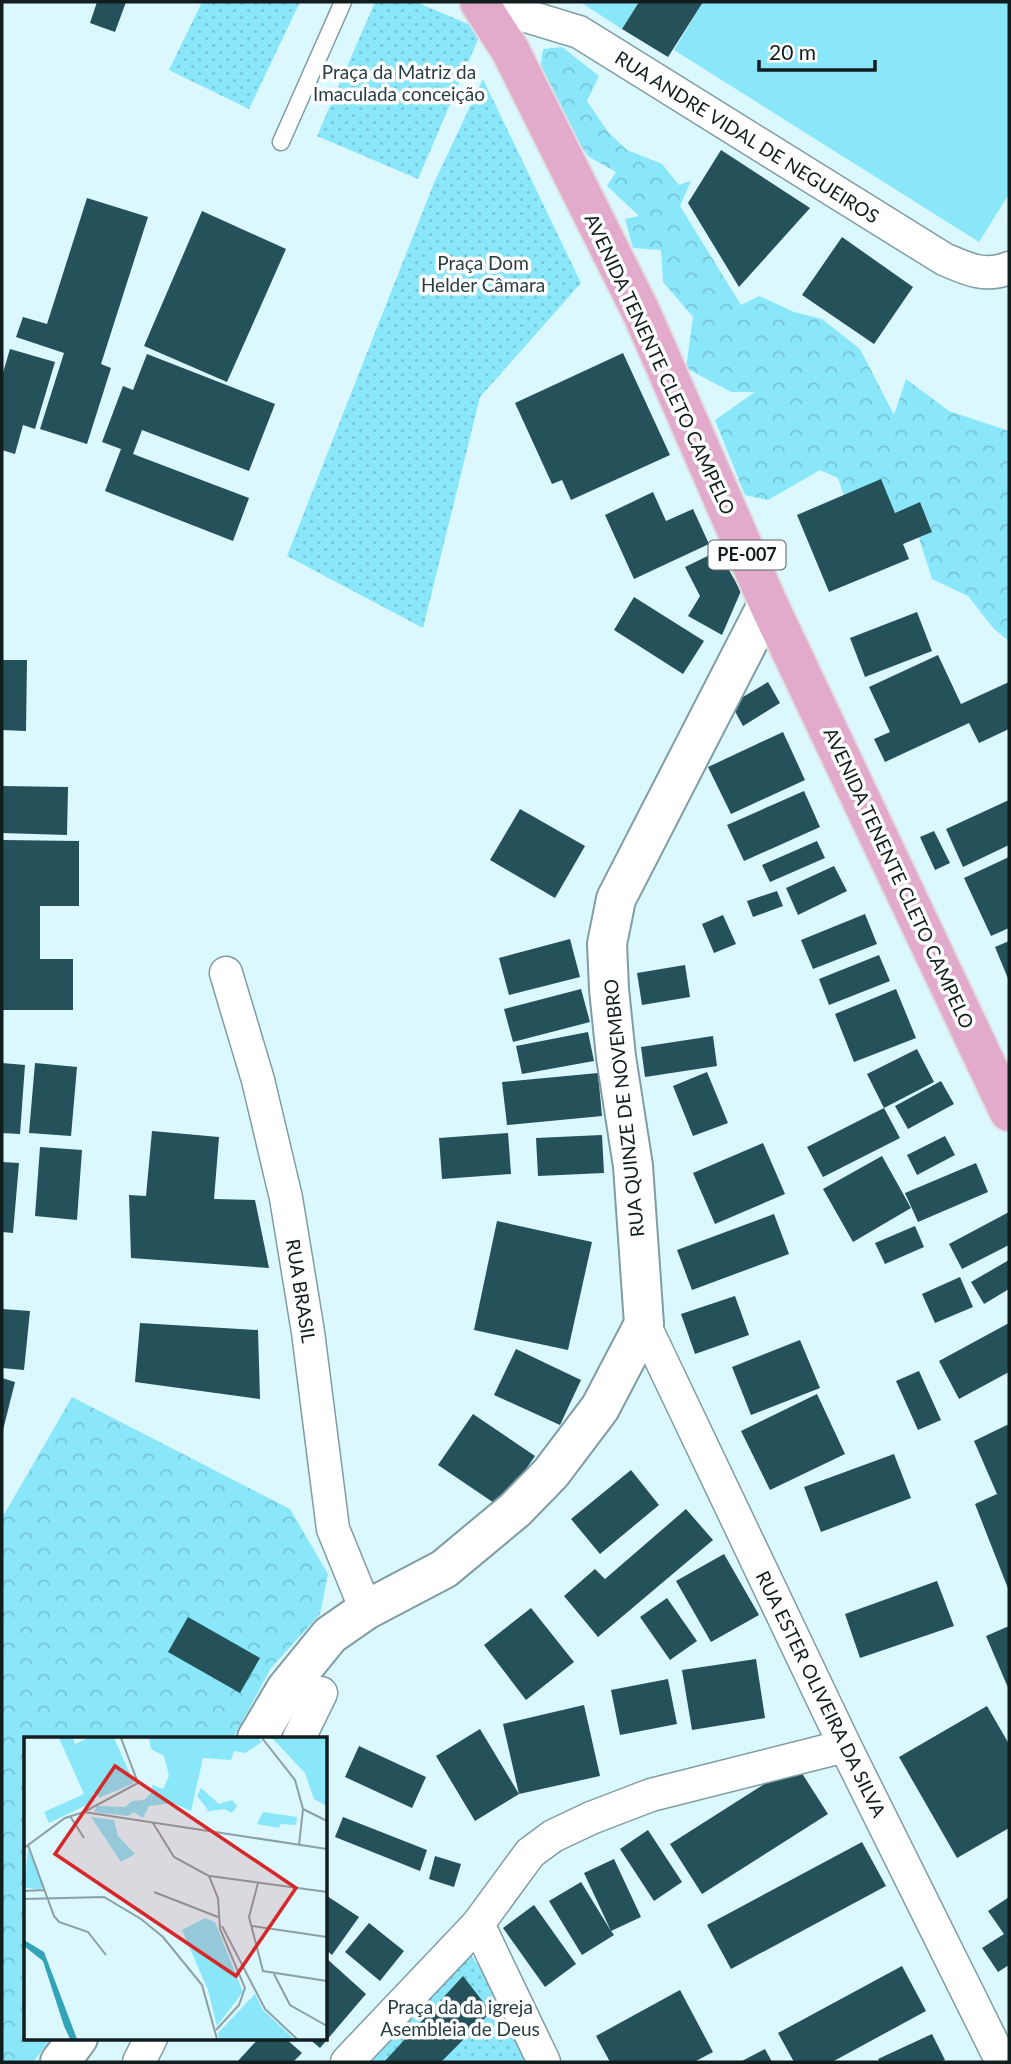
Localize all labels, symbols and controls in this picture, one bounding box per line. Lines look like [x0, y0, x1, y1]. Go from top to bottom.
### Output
scale bar [759, 28, 874, 72]
text: 20 m [769, 39, 816, 64]
street label: RUA ANDRE VIDAL DE NEGUEIROS [611, 46, 883, 228]
park label: Praça da Matriz da Imaculada conceição [313, 60, 485, 105]
street label: AVENIDA TENENTE CLETO CAMPELO [580, 210, 740, 518]
park label: Praça Dom Helder Câmara [421, 251, 545, 296]
road number: PE-007 [708, 540, 786, 570]
street label: AVENIDA TENENTE CLETO CAMPELO [819, 724, 979, 1032]
street label: RUA QUINZE DE NOVEMBRO [599, 978, 648, 1238]
street label: RUA BRASIL [282, 1237, 321, 1345]
street label: RUA ESTER OLIVEIRA DA SILVA [752, 1567, 891, 1821]
inset map [24, 1737, 327, 2039]
park label: Praça da da igreja Asembleia de Deus [380, 1995, 540, 2040]

